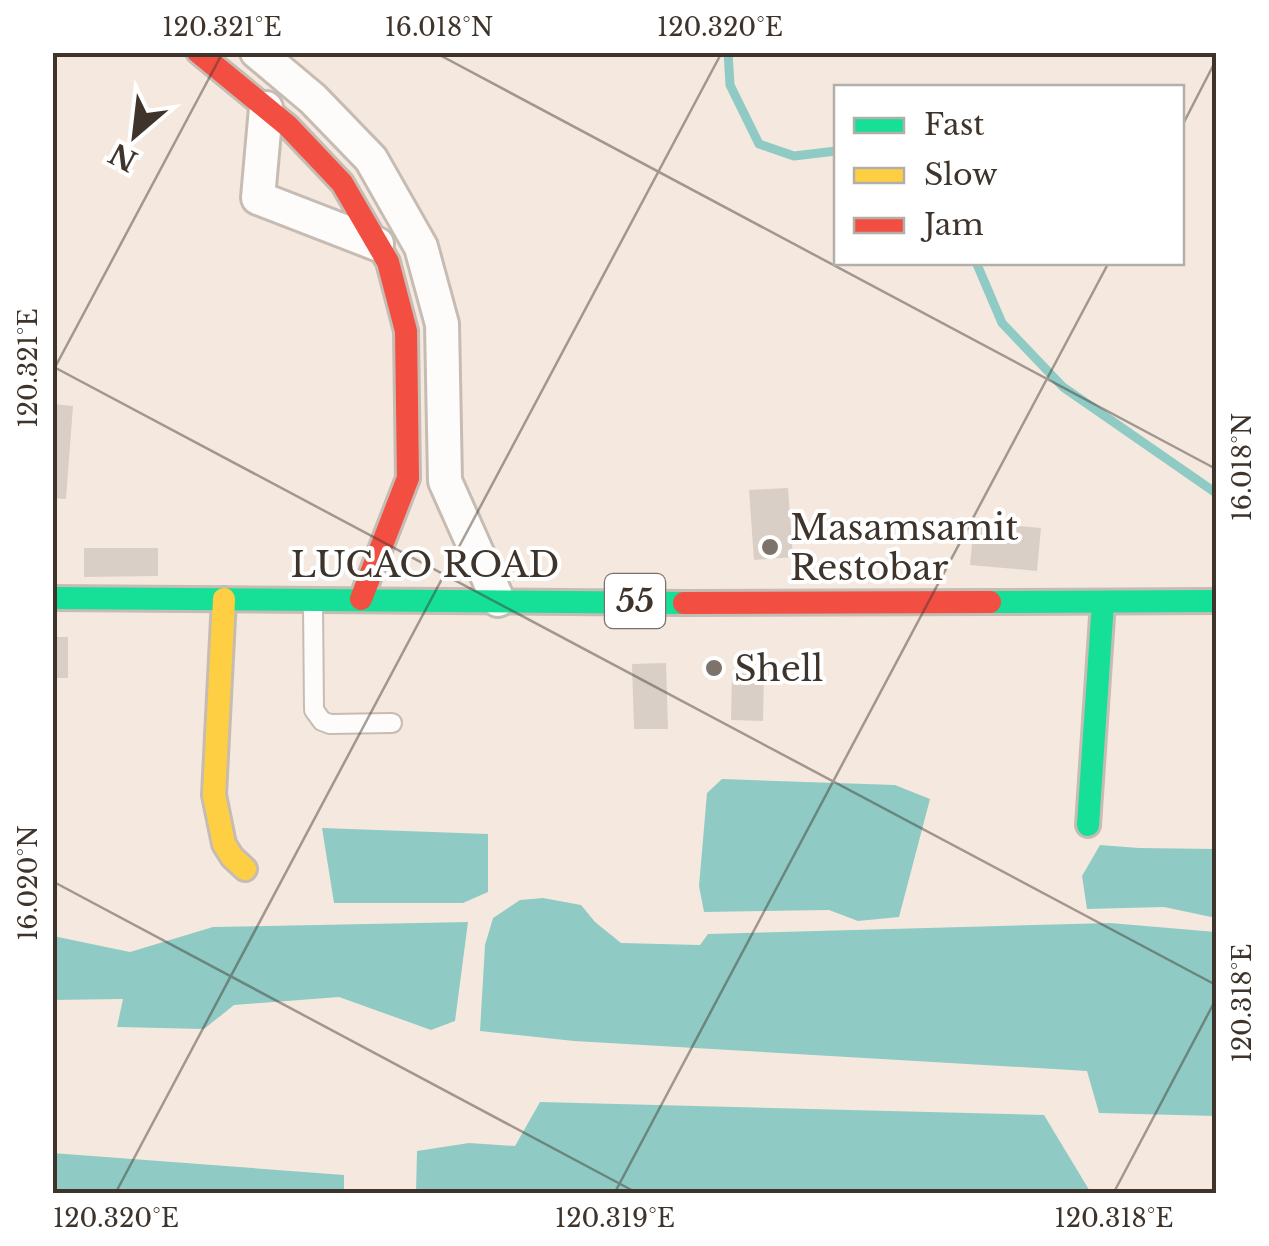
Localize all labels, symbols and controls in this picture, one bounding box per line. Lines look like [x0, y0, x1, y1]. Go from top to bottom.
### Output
text: 120.321°E [162, 12, 282, 43]
text: 16.018°N [385, 12, 493, 43]
text: 120.320°E [657, 12, 783, 43]
north arrow [85, 85, 185, 185]
legend [834, 85, 1184, 265]
text: Fast [924, 106, 985, 143]
text: N [104, 135, 143, 178]
text: Slow [924, 156, 998, 193]
text: Jam [920, 206, 984, 243]
text: 120.321°E [13, 308, 44, 428]
text: 16.018°N [1227, 413, 1258, 521]
place label: Masamsamit Restobar [790, 506, 1018, 589]
marker: Masamsamit Restobar [759, 536, 781, 558]
street label: LUCAO ROAD [291, 543, 559, 586]
road number: 55 [605, 574, 665, 628]
place label: Shell [734, 647, 823, 690]
marker: Shell [703, 657, 725, 679]
text: 16.020°N [13, 825, 44, 941]
text: 120.318°E [1227, 943, 1258, 1063]
text: 120.320°E [53, 1203, 179, 1234]
text: 120.319°E [555, 1203, 675, 1234]
text: 120.318°E [1054, 1203, 1174, 1234]

